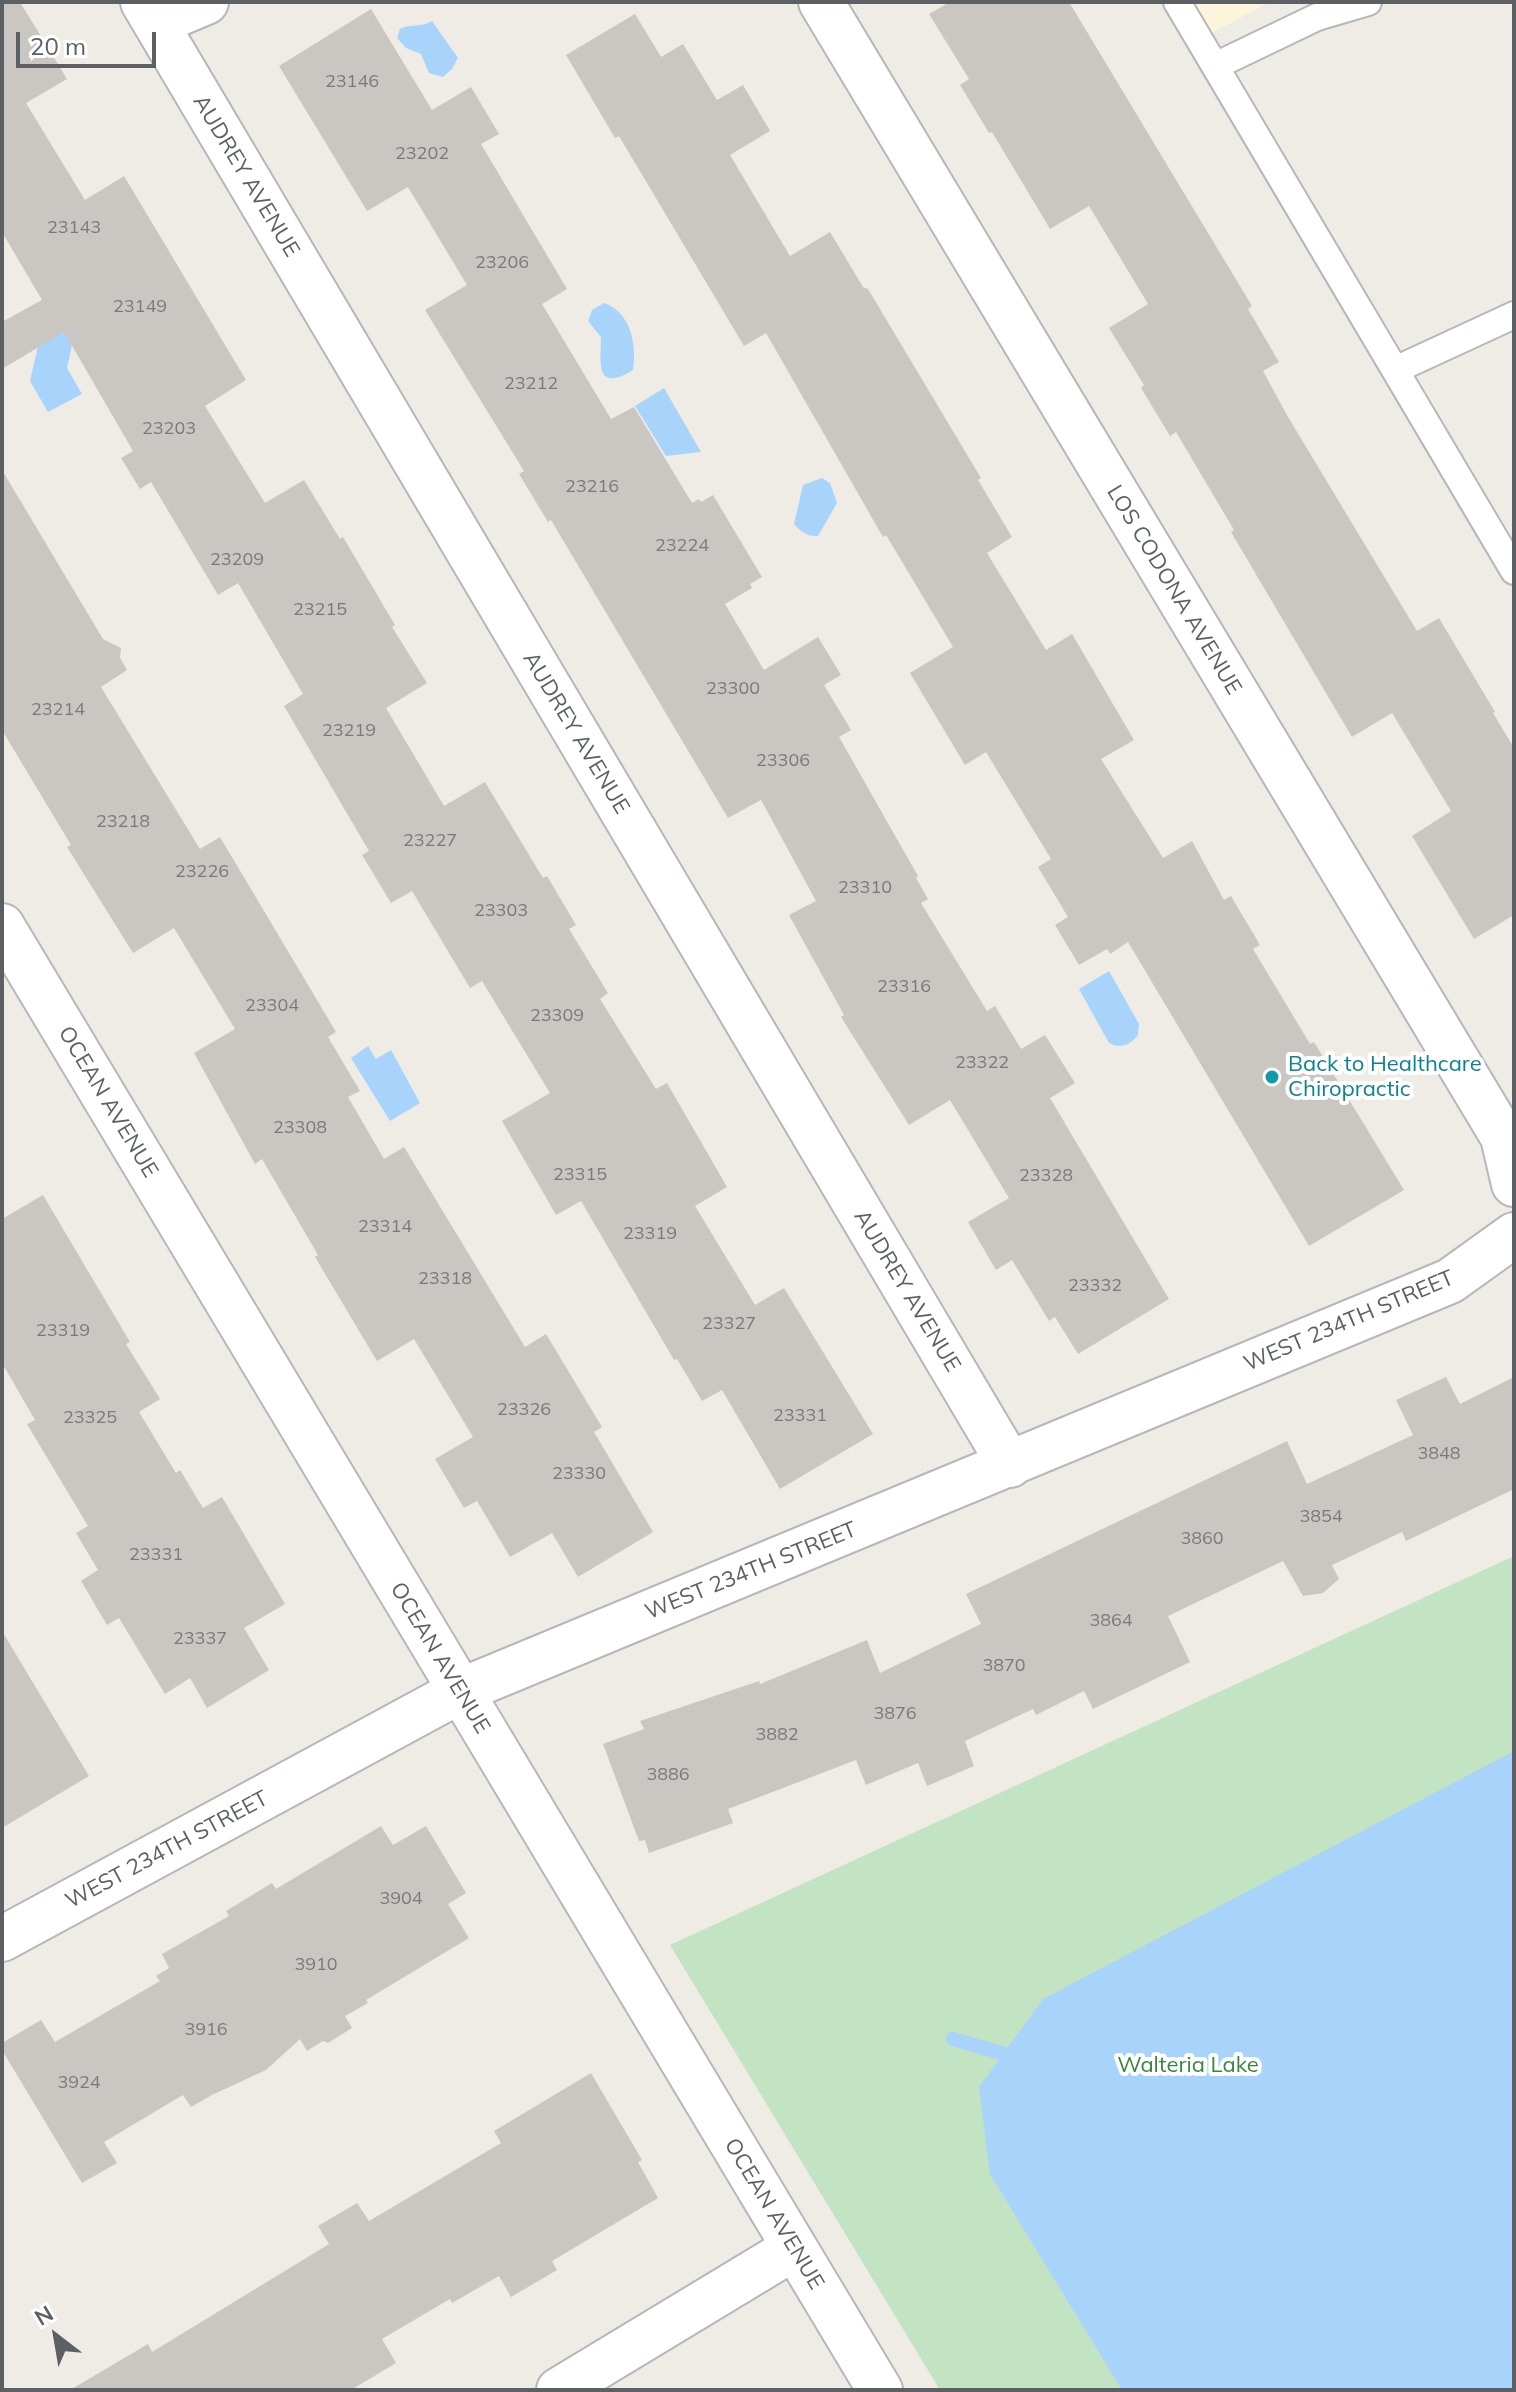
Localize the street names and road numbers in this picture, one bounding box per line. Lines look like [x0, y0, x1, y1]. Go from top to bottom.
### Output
street label: AUDREY AVENUE [187, 90, 305, 262]
street label: LOS CODONA AVENUE [1101, 480, 1247, 700]
street label: AUDREY AVENUE [517, 647, 635, 819]
street label: OCEAN AVENUE [52, 1022, 164, 1182]
street label: AUDREY AVENUE [848, 1205, 966, 1377]
street label: WEST 234TH STREET [1240, 1265, 1458, 1377]
street label: WEST 234TH STREET [641, 1516, 861, 1626]
street label: OCEAN AVENUE [384, 1578, 496, 1738]
street label: WEST 234TH STREET [61, 1785, 273, 1915]
street label: OCEAN AVENUE [718, 2134, 830, 2294]

